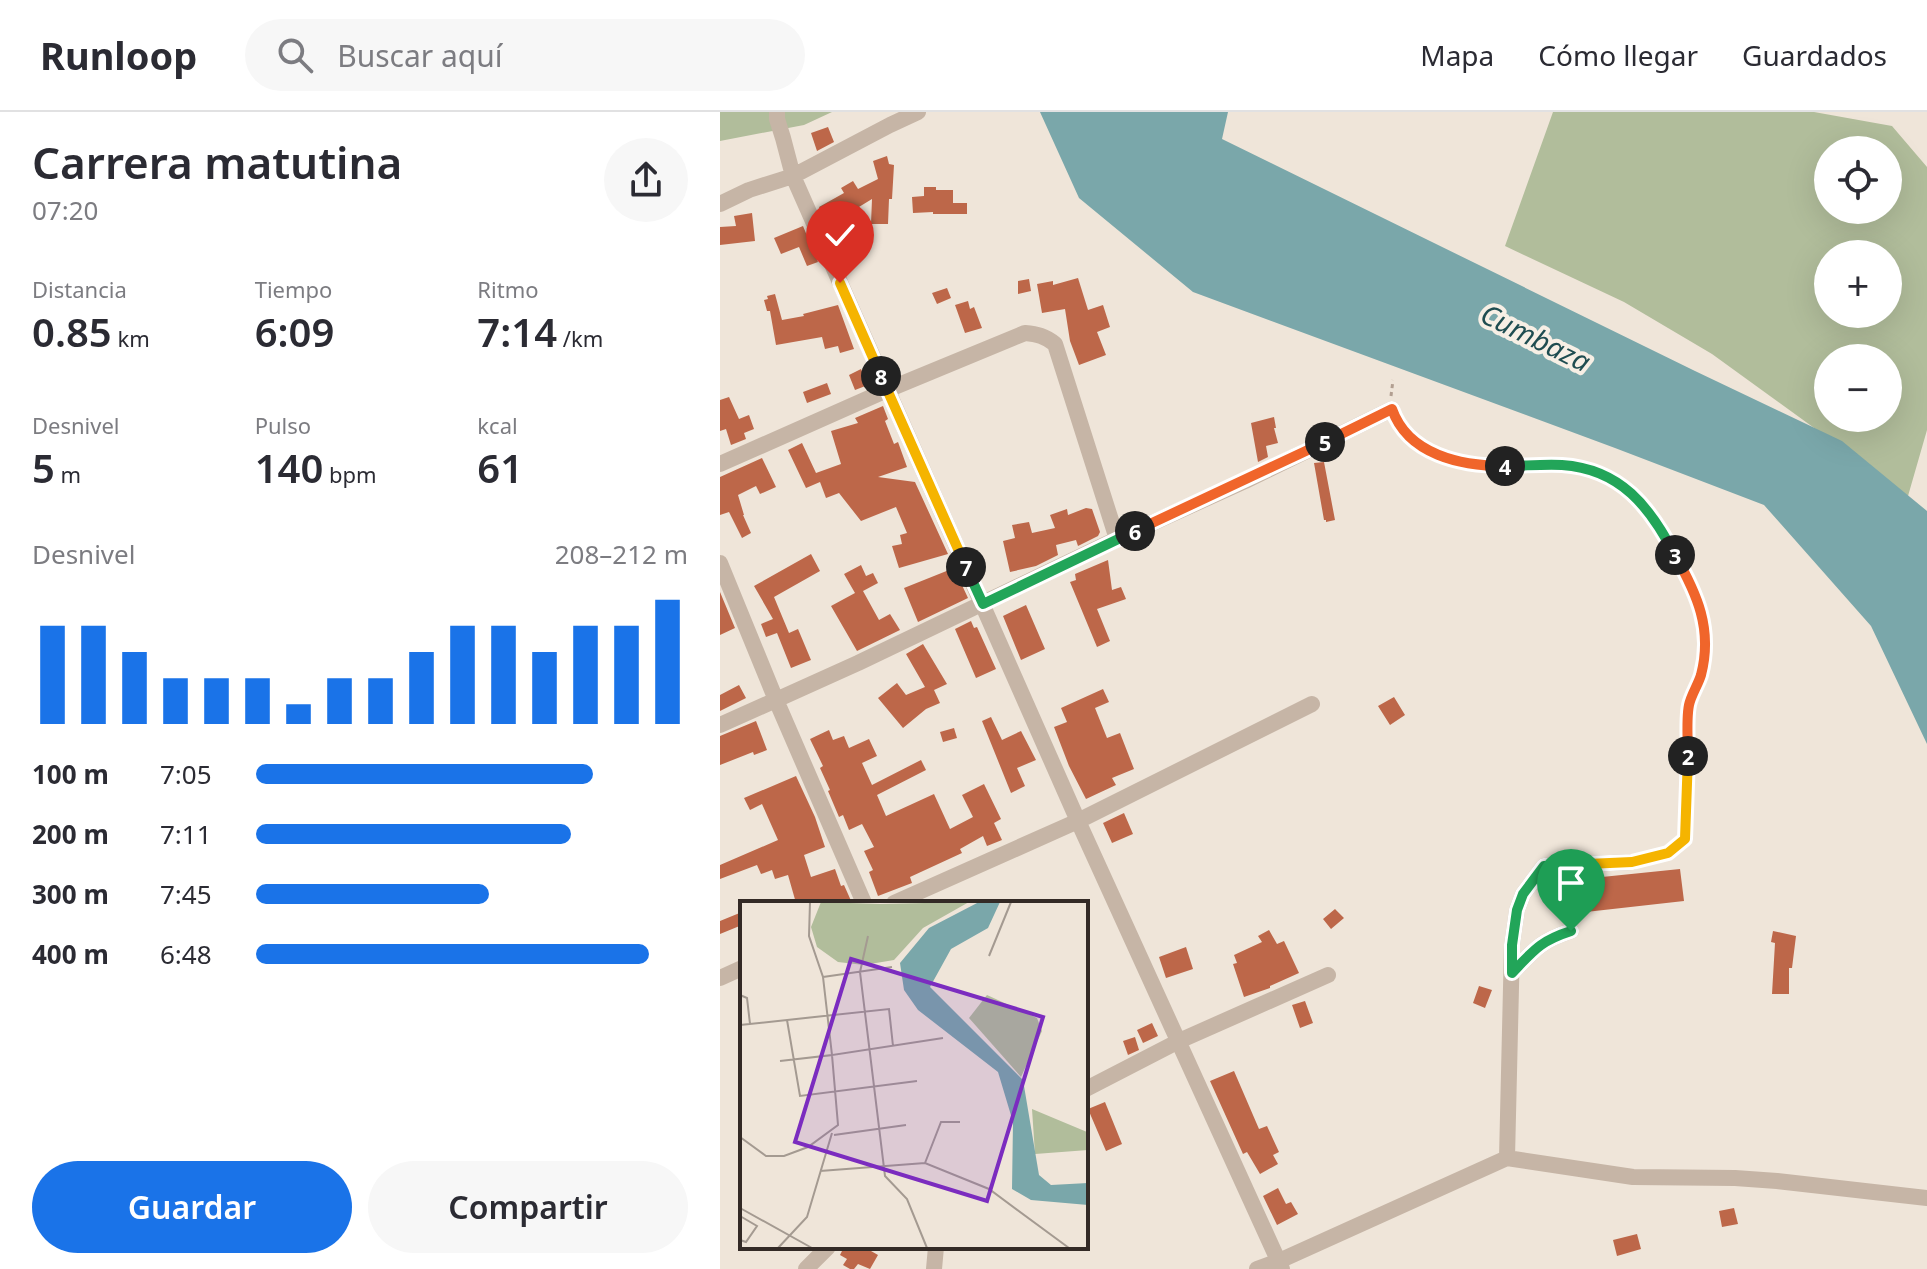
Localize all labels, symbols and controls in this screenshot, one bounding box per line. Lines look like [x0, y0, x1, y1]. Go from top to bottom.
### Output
search box [245, 19, 805, 91]
text: Runloop [40, 29, 197, 81]
icon: search [273, 33, 317, 77]
text: Buscar aquí [337, 35, 503, 76]
text: Mapa [1420, 36, 1494, 74]
text: Cómo llegar [1538, 36, 1698, 74]
text: Guardados [1742, 36, 1887, 74]
text: Carrera matutina [32, 132, 402, 192]
map controls [1814, 136, 1902, 432]
button: locate [1814, 136, 1902, 224]
button: share [604, 138, 688, 222]
text: 07:20 [32, 192, 98, 228]
pin [806, 201, 874, 283]
icon: check [818, 213, 862, 257]
button: + [1814, 240, 1902, 328]
text: Distancia [32, 274, 127, 304]
text: Tiempo [255, 274, 332, 304]
text: Ritmo [477, 274, 539, 304]
water label: Cumbaza [1475, 294, 1597, 380]
text: 0.85 [32, 304, 112, 359]
text: 6:09 [255, 304, 334, 359]
text: 7:14 [477, 304, 557, 359]
text: km [112, 323, 150, 353]
text: /km [557, 323, 603, 353]
button: − [1814, 344, 1902, 432]
pin: 8 [861, 356, 901, 396]
text: 8 [875, 361, 887, 391]
text: Desnivel [32, 410, 120, 440]
text: Pulso [255, 410, 311, 440]
text: kcal [477, 410, 518, 440]
pin: 5 [1305, 422, 1345, 462]
text: 5 [1319, 427, 1331, 457]
text: 5 [32, 440, 55, 495]
text: 140 [255, 440, 323, 495]
text: 61 [477, 440, 523, 495]
pin: 4 [1485, 446, 1525, 486]
text: 4 [1499, 451, 1511, 481]
text: m [55, 459, 81, 489]
text: bpm [323, 459, 377, 489]
pin: 6 [1115, 511, 1155, 551]
text: 6 [1129, 516, 1141, 546]
pin: 3 [1655, 535, 1695, 575]
text: Desnivel [32, 536, 135, 572]
text: 208–212 m [555, 536, 688, 572]
text: 3 [1669, 540, 1681, 570]
pin: 7 [946, 547, 986, 587]
text: 7 [960, 552, 972, 582]
pin: 2 [1668, 736, 1708, 776]
text: 2 [1682, 741, 1694, 771]
text: 100 m [32, 756, 109, 792]
text: 7:05 [160, 756, 212, 792]
text: 200 m [32, 816, 109, 852]
text: 7:11 [160, 816, 212, 852]
pin [1537, 849, 1605, 931]
icon: arrive [1549, 861, 1593, 905]
text: 300 m [32, 876, 109, 912]
text: 7:45 [160, 876, 212, 912]
inset map [740, 901, 1088, 1249]
text: 400 m [32, 936, 109, 972]
text: 6:48 [160, 936, 212, 972]
button: Guardar [32, 1161, 352, 1253]
button: Compartir [368, 1161, 688, 1253]

